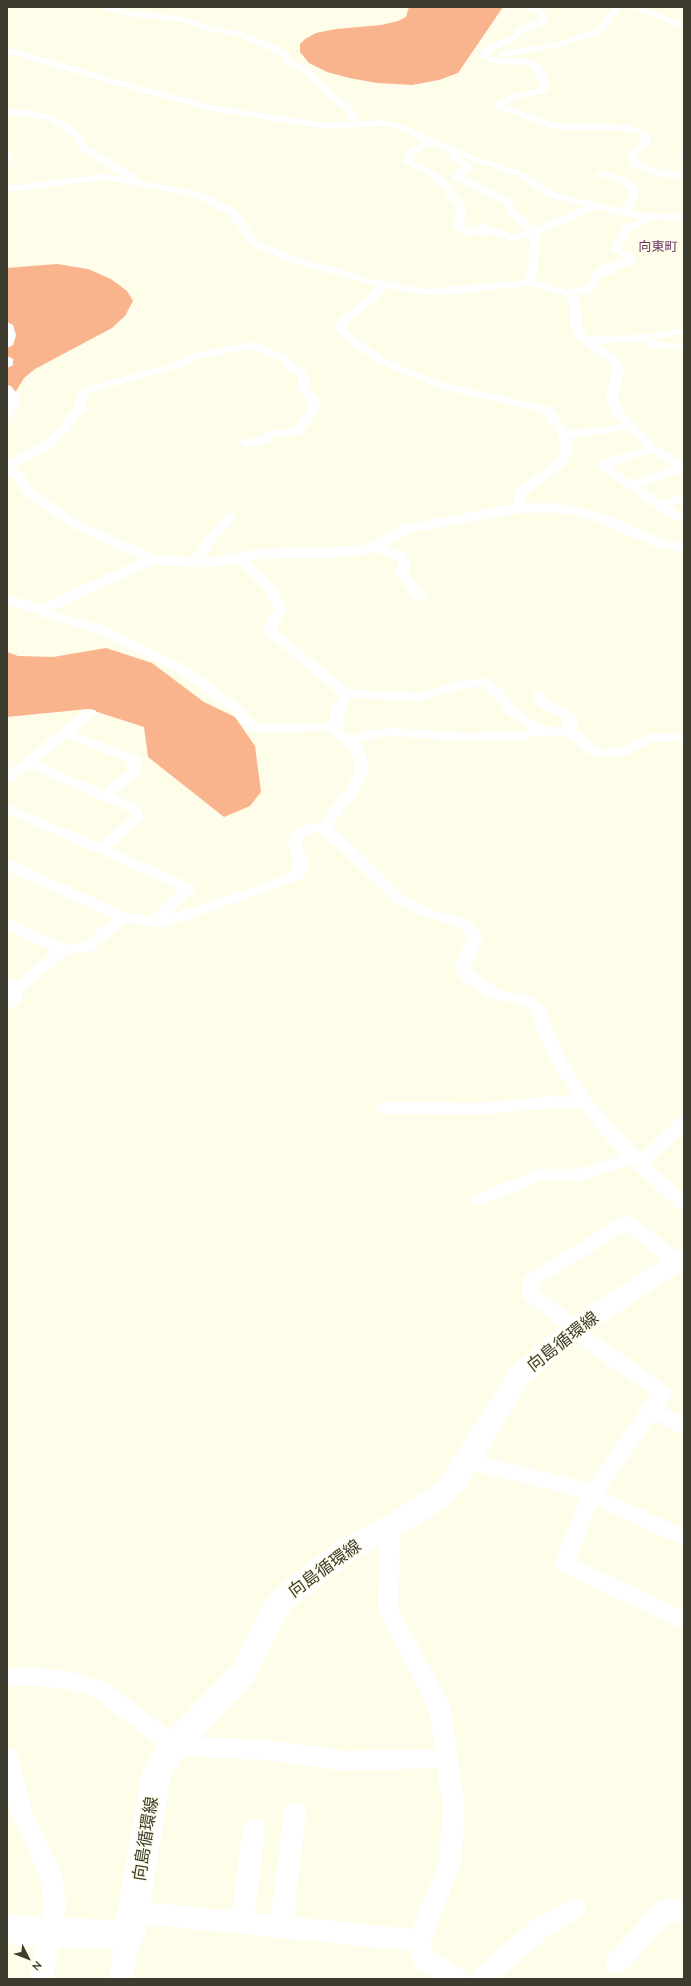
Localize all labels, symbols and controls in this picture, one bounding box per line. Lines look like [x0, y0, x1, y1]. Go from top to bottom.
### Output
district label: 向東町 [639, 239, 677, 255]
street label: 向島循環線 [523, 1308, 603, 1376]
street label: 向島循環線 [285, 1536, 365, 1602]
street label: 向島循環線 [129, 1795, 163, 1883]
north arrow [8, 1938, 48, 1978]
text: N [29, 1958, 45, 1974]

